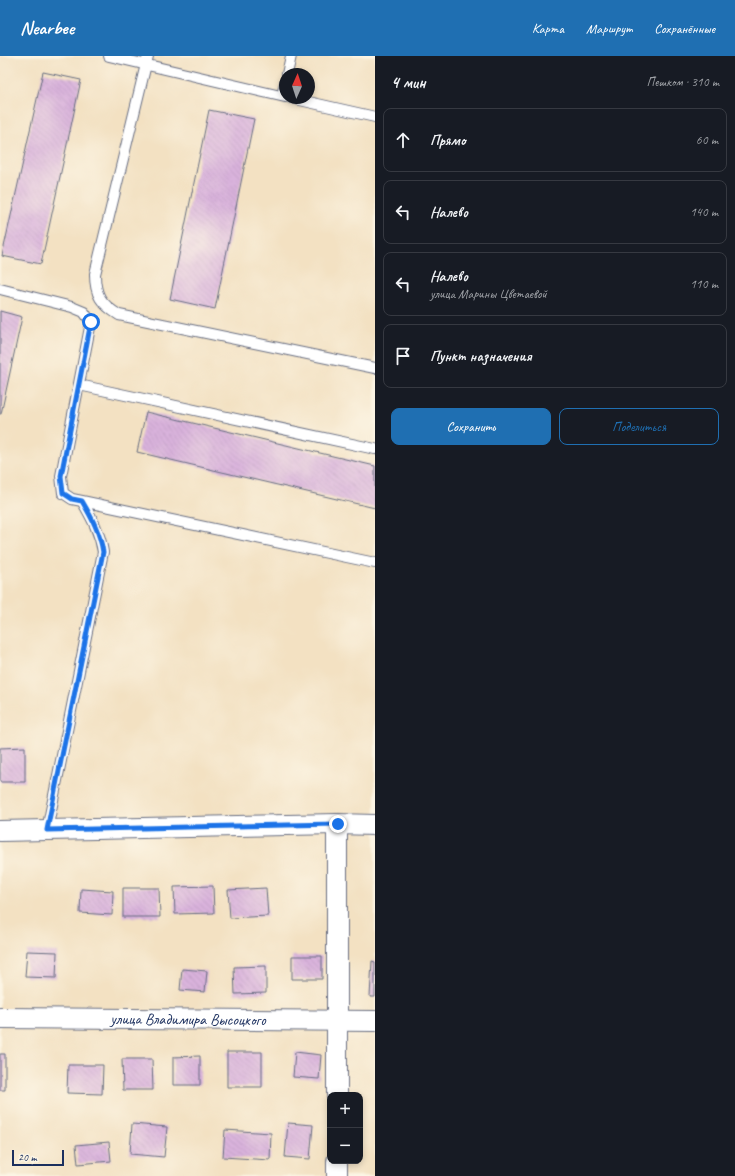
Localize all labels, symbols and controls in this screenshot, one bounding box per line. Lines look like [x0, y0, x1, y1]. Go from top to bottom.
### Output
text: Nearbee [20, 16, 74, 40]
text: Карта [532, 20, 564, 37]
text: Маршрут [586, 20, 632, 37]
text: Сохранённые [654, 20, 715, 37]
north arrow [279, 68, 315, 104]
text: 4 мин [391, 72, 426, 93]
text: Пешком · 310 m [646, 74, 719, 90]
icon: ahead [392, 129, 414, 151]
text: Прямо [430, 131, 466, 150]
text: 60 m [696, 132, 718, 148]
icon: left [392, 201, 414, 223]
text: Налево [430, 203, 468, 222]
text: 140 m [690, 204, 718, 220]
text: Налево [430, 267, 468, 286]
icon: left [392, 273, 414, 295]
text: 110 m [690, 276, 718, 292]
text: улица Марины Цветаевой [430, 286, 547, 302]
route start [82, 313, 100, 331]
icon: arrive [392, 345, 414, 367]
text: Пункт назначения [430, 347, 532, 366]
button: Сохранить [391, 408, 551, 445]
button: Поделиться [559, 408, 719, 445]
route end [329, 815, 347, 833]
street label: улица Владимира Высоцкого [109, 1009, 267, 1030]
map controls [327, 1092, 363, 1164]
button: + [327, 1092, 363, 1128]
button: − [327, 1128, 363, 1164]
scale bar [12, 1148, 64, 1167]
text: 20 m [18, 1150, 37, 1164]

